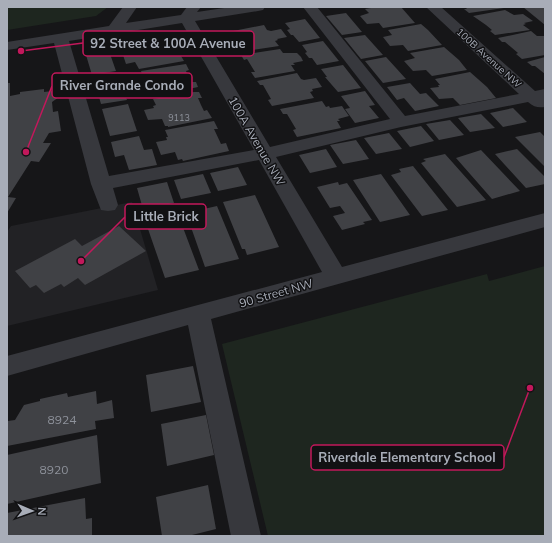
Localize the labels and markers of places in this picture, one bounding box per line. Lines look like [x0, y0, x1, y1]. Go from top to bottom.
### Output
callout: 92 Street & 100A Avenue [83, 31, 254, 56]
callout: River Grande Condo [52, 73, 192, 98]
callout: Little Brick [125, 204, 206, 229]
callout: Riverdale Elementary School [311, 445, 504, 470]

